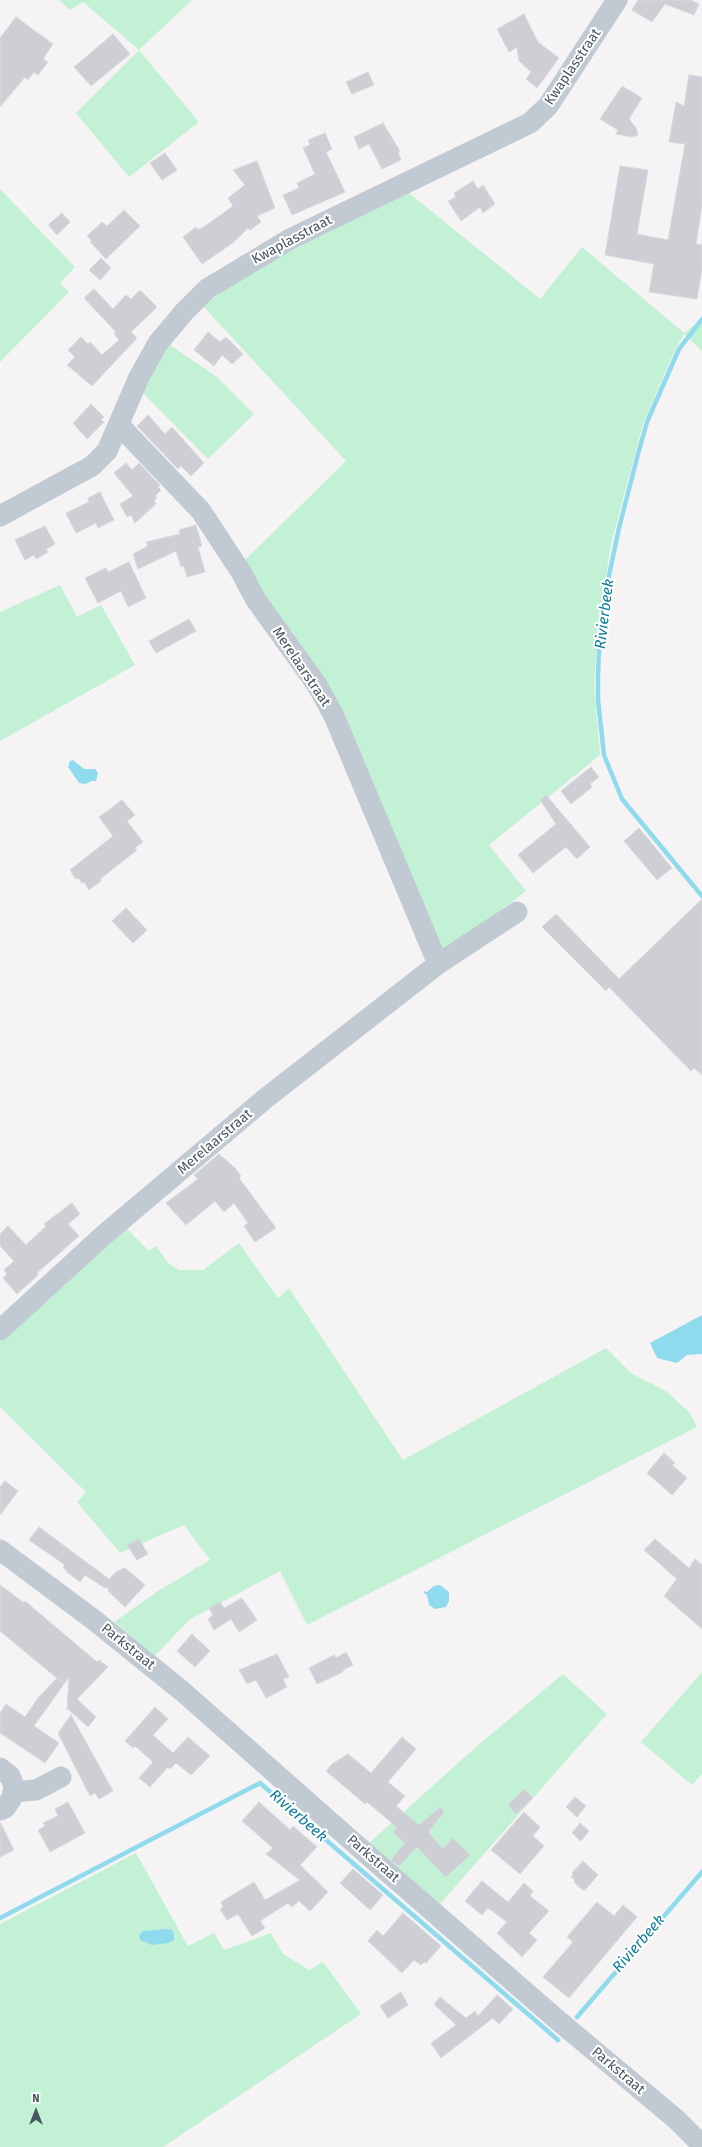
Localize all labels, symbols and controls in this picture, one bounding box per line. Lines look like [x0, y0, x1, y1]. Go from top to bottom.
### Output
street label: Kwaplasstraat [541, 26, 605, 108]
street label: Kwaplasstraat [249, 212, 335, 268]
water label: Rivierbeek [592, 578, 618, 650]
street label: Merelaarstraat [268, 624, 334, 710]
street label: Merelaarstraat [174, 1106, 256, 1178]
street label: Parkstraat [98, 1620, 158, 1674]
water label: Rivierbeek [266, 1786, 330, 1846]
street label: Parkstraat [343, 1832, 403, 1886]
water label: Rivierbeek [609, 1912, 669, 1976]
street label: Parkstraat [588, 2044, 648, 2098]
north arrow [16, 2091, 56, 2131]
text: N [32, 2092, 40, 2105]

